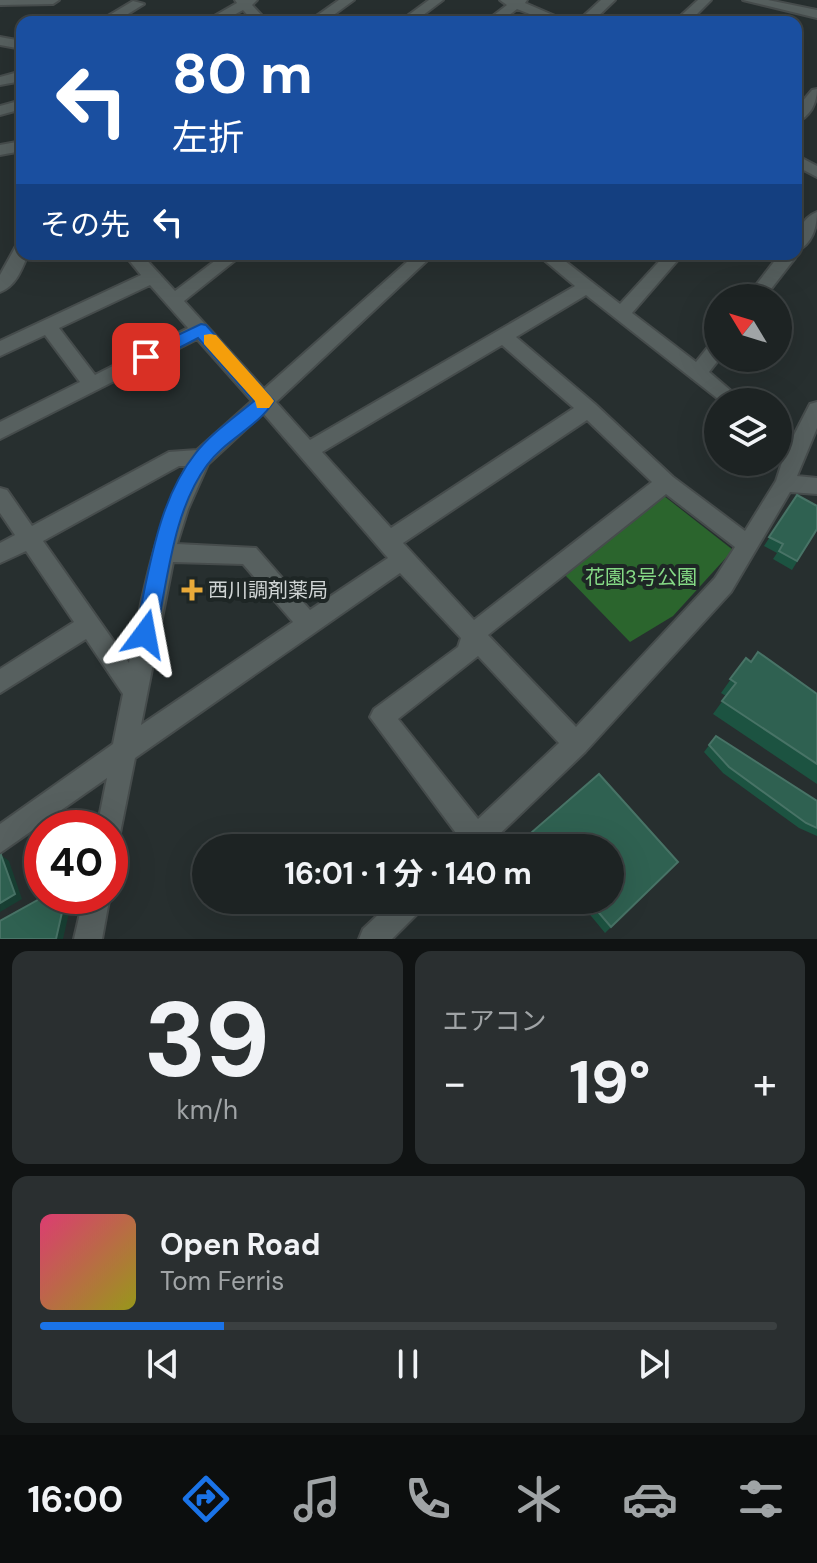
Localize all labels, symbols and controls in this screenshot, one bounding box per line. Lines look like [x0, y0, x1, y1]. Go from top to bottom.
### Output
text: 80 m [172, 37, 313, 110]
icon: left [40, 48, 144, 152]
text: 左折 [172, 114, 244, 161]
icon: left [146, 200, 190, 244]
text: その先 [40, 205, 130, 244]
north arrow [704, 284, 792, 372]
map controls [704, 284, 792, 476]
pin [112, 323, 180, 391]
icon: arrive [124, 335, 168, 379]
button: layers [704, 388, 792, 476]
park label: 花園3号公園 [585, 564, 697, 590]
place label: 西川調剤薬局 [208, 577, 328, 603]
marker: 西川調剤薬局 [183, 581, 201, 599]
position arrow [103, 592, 187, 676]
speed limit sign: 40 [24, 810, 128, 914]
text: 16:01 · 1 分 · 140 m [284, 854, 532, 893]
text: 39 [144, 973, 270, 1108]
text: エアコン [443, 1004, 547, 1038]
text: 19° [569, 1043, 651, 1122]
text: − [443, 1054, 467, 1112]
text: + [753, 1054, 777, 1112]
text: km/h [177, 1093, 238, 1127]
text: Open Road [160, 1225, 320, 1264]
text: Tom Ferris [160, 1264, 284, 1298]
icon: previous [141, 1342, 185, 1386]
icon: pause [386, 1342, 430, 1386]
icon: next [632, 1342, 676, 1386]
icon: directions [178, 1471, 234, 1527]
icon: music [289, 1471, 345, 1527]
icon: phone [400, 1471, 456, 1527]
icon: climate [511, 1471, 567, 1527]
icon: car [622, 1471, 678, 1527]
icon: filters [733, 1471, 789, 1527]
text: 16:00 [28, 1476, 123, 1523]

